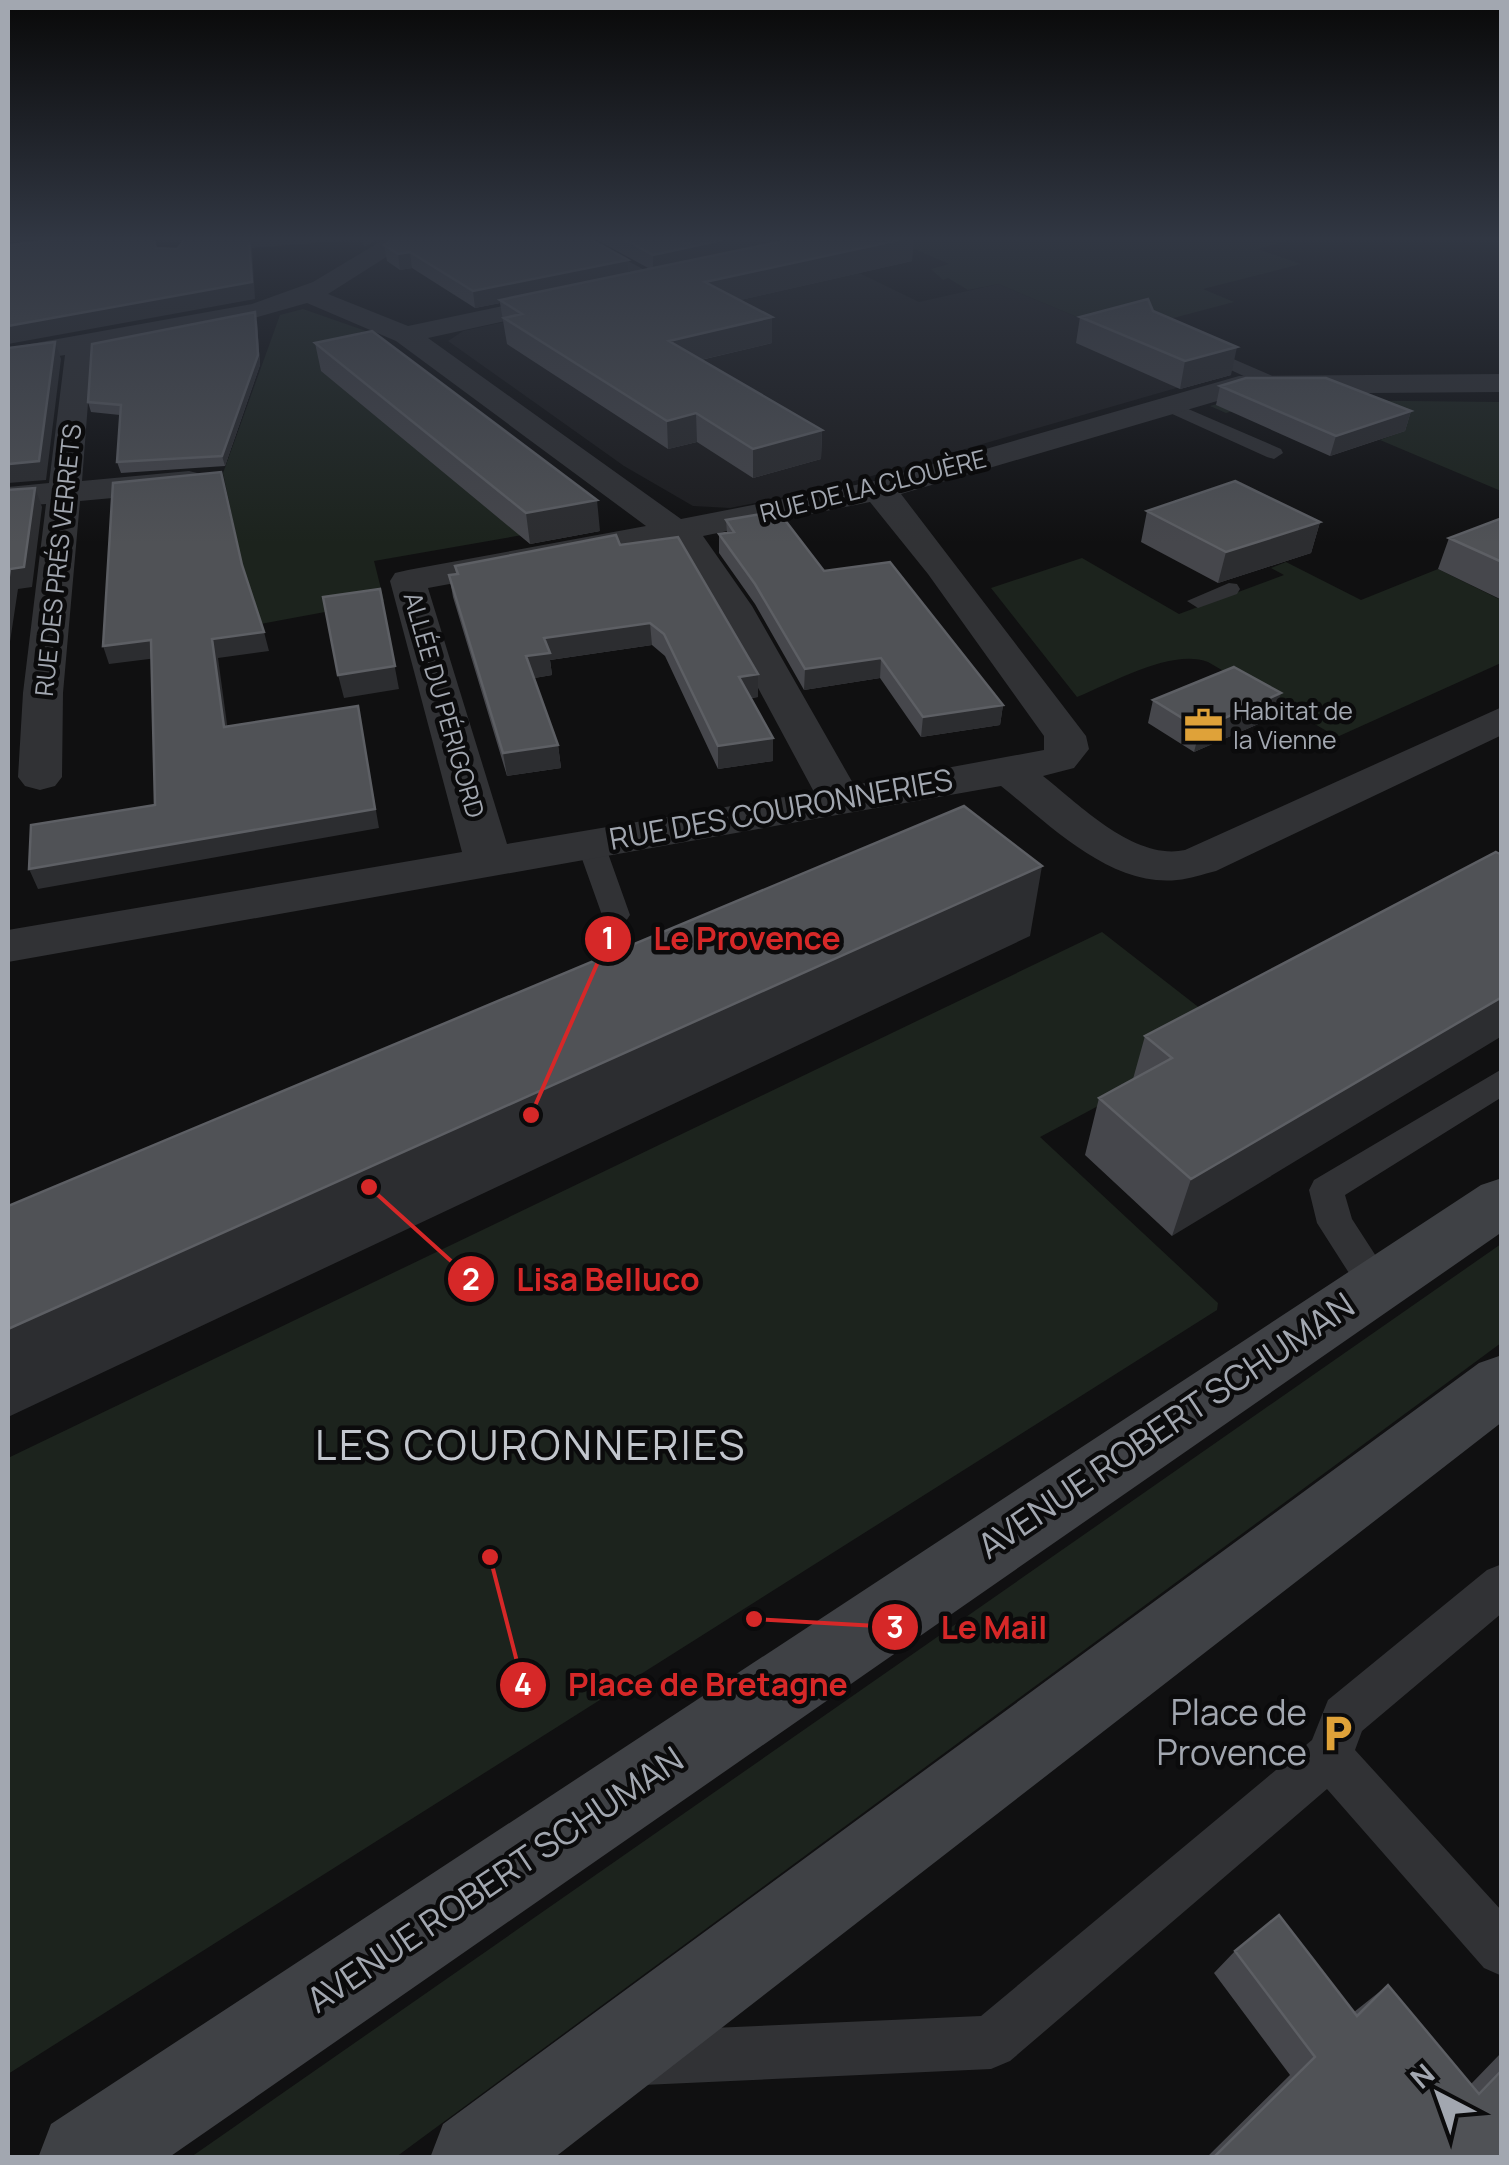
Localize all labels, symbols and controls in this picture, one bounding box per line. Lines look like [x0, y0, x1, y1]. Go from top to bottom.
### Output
street label: RUE DES PRÉS VERRETS [26, 422, 89, 698]
street label: RUE DE LA CLOUÈRE [756, 440, 990, 531]
street label: ALLÉE DU PÉRIGORD [395, 588, 493, 822]
place label: Habitat de la Vienne [1233, 693, 1353, 757]
office icon: Habitat de la Vienne [1182, 704, 1224, 746]
street label: RUE DES COURONNERIES [606, 758, 956, 859]
callout: Le Provence [583, 908, 861, 970]
text: Le Provence [653, 916, 841, 960]
text: 1 [601, 917, 615, 958]
callout: Lisa Belluco [446, 1248, 720, 1310]
text: Lisa Belluco [516, 1257, 700, 1301]
text: 2 [462, 1258, 480, 1299]
street label: AVENUE ROBERT SCHUMAN [968, 1281, 1363, 1569]
district label: LES COURONNERIES [315, 1415, 747, 1473]
callout: Le Mail [870, 1596, 1067, 1658]
text: Le Mail [941, 1605, 1047, 1649]
text: 3 [886, 1606, 904, 1647]
callout: Place de Bretagne [498, 1654, 868, 1716]
text: Place de Bretagne [568, 1662, 848, 1706]
text: 4 [514, 1663, 532, 1704]
place label: Place de Provence [1157, 1688, 1307, 1776]
parking icon: Place de Provence [1316, 1712, 1358, 1754]
street label: AVENUE ROBERT SCHUMAN [297, 1735, 692, 2023]
north arrow [1389, 2045, 1489, 2145]
text: N [1402, 2054, 1442, 2096]

